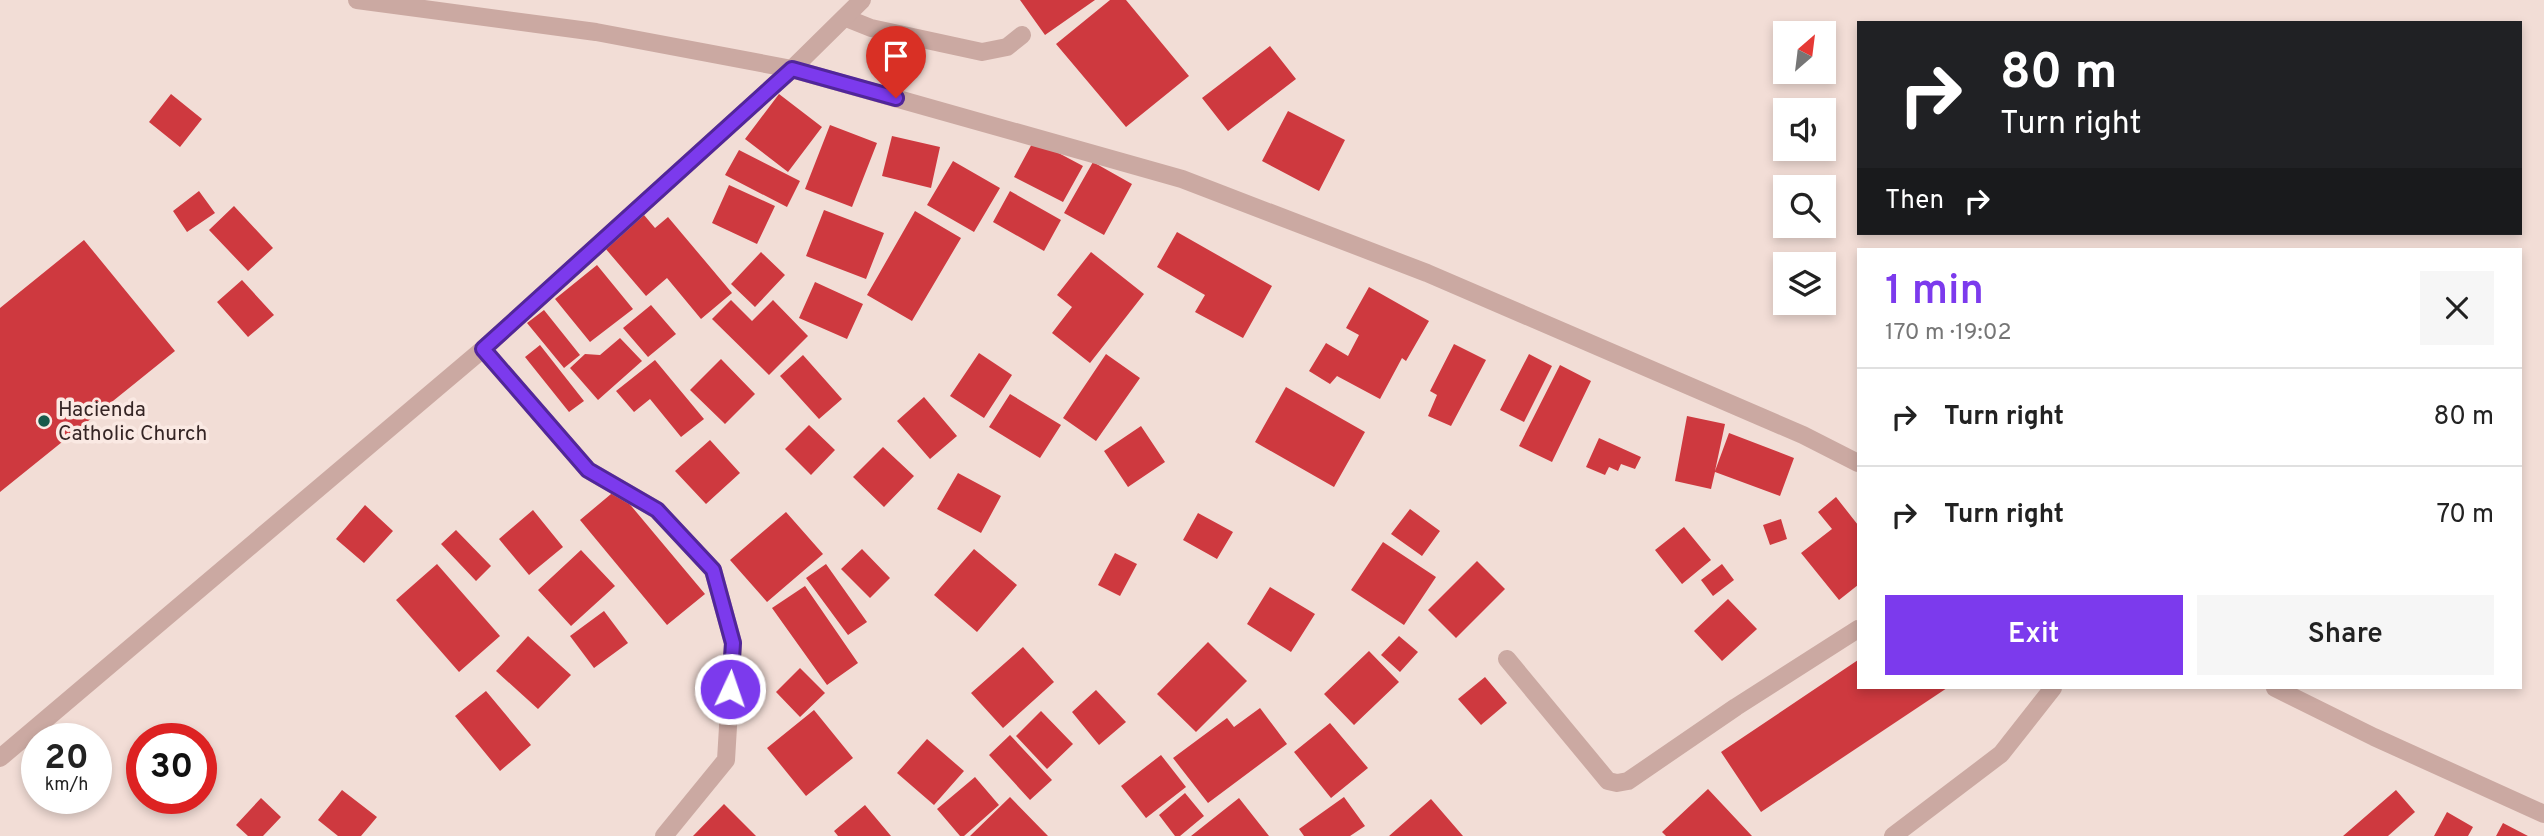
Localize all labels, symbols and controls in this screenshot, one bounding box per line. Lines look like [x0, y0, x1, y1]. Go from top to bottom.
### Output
north arrow [1773, 21, 1836, 84]
map controls [1773, 21, 1836, 315]
pin [866, 26, 926, 98]
icon: arrive [877, 37, 915, 75]
text: 80 m [2000, 44, 2117, 106]
icon: right [1885, 49, 1976, 140]
button: sound [1773, 98, 1836, 161]
text: Turn right [2000, 105, 2142, 145]
button: search [1773, 175, 1836, 238]
icon: right [1958, 182, 1996, 220]
text: Then [1885, 185, 1944, 218]
button: layers [1773, 252, 1836, 315]
text: 1 min [1885, 266, 1984, 319]
button: close [2420, 271, 2494, 345]
text: 170 m · 19:02 [1885, 319, 2012, 348]
place label: Hacienda Catholic Church [58, 397, 207, 448]
icon: right [1885, 398, 1923, 436]
text: Turn right [1944, 401, 2064, 434]
text: 80 m [2434, 401, 2494, 434]
marker: Hacienda Catholic Church [36, 413, 52, 429]
icon: right [1885, 496, 1923, 534]
text: Turn right [1944, 499, 2064, 532]
text: 70 m [2436, 499, 2494, 532]
button: Exit [1885, 595, 2183, 675]
button: Share [2197, 595, 2494, 675]
position arrow [693, 652, 767, 726]
speed limit sign: 30 [126, 723, 217, 814]
text: 20 [44, 737, 89, 781]
text: km/h [45, 774, 88, 797]

